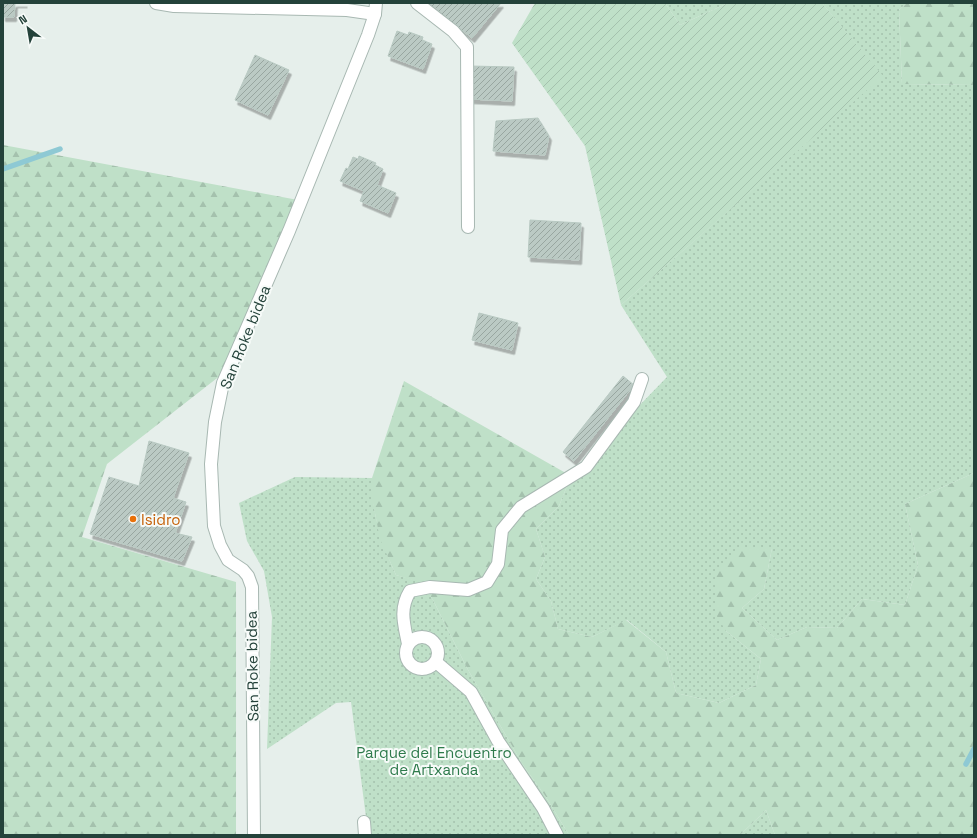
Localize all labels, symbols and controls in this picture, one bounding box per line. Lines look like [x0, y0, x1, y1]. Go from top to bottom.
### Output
north arrow [8, 8, 48, 48]
text: N [16, 12, 30, 27]
street label: San Roke bidea [215, 282, 275, 392]
place label: Isidro [141, 510, 181, 529]
marker: Isidro [128, 514, 138, 524]
street label: San Roke bidea [242, 610, 262, 721]
park label: Parque del Encuentro de Artxanda [356, 743, 512, 779]

